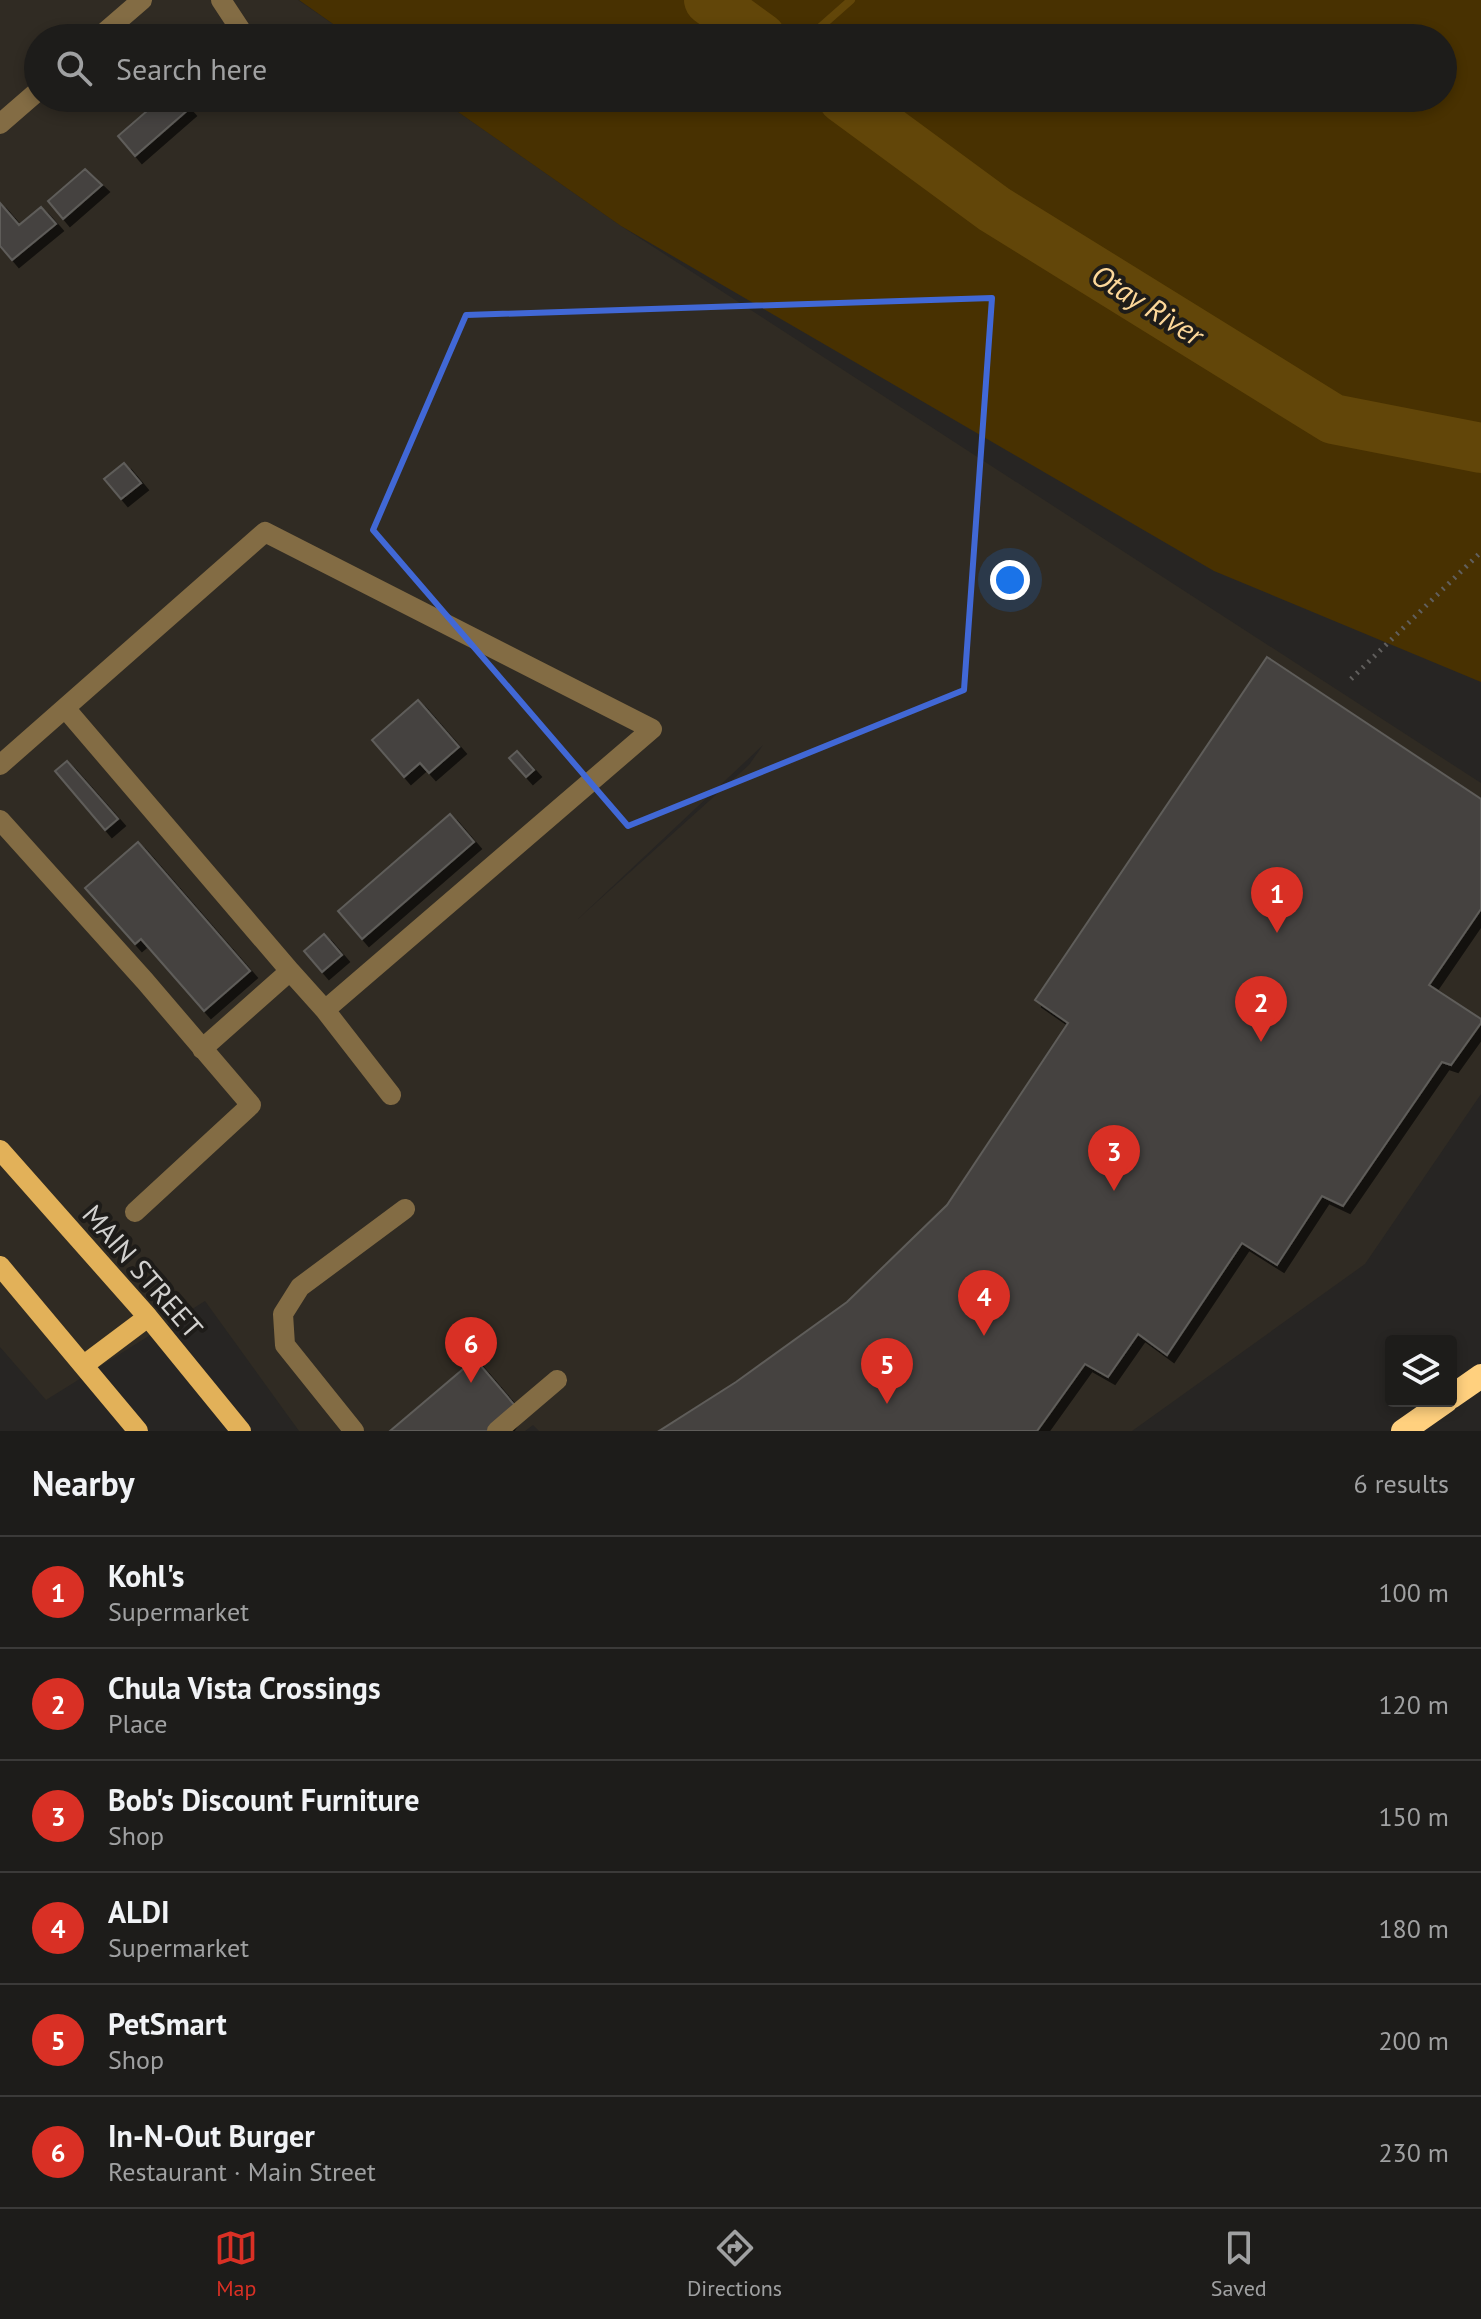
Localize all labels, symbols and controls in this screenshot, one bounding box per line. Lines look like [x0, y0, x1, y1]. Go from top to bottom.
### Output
search box [24, 24, 1457, 112]
icon: search [52, 46, 96, 90]
text: Search here [116, 49, 267, 88]
water label: Otay River [1085, 254, 1213, 355]
your location [990, 560, 1030, 600]
pin: 1 [1251, 867, 1303, 933]
pin: 2 [1235, 976, 1287, 1042]
pin: 3 [1088, 1125, 1140, 1191]
street label: MAIN STREET [75, 1196, 212, 1346]
pin: 4 [958, 1270, 1010, 1336]
pin: 6 [445, 1317, 497, 1383]
map controls [1385, 1335, 1457, 1407]
button: layers [1385, 1335, 1457, 1407]
pin: 5 [861, 1338, 913, 1404]
text: Nearby [32, 1461, 134, 1505]
text: 6 results [1354, 1467, 1449, 1500]
text: Kohl's [108, 1556, 185, 1595]
text: 1 [51, 1576, 65, 1609]
text: 100 m [1378, 1576, 1449, 1609]
text: Supermarket [108, 1595, 249, 1628]
text: Chula Vista Crossings [108, 1668, 381, 1707]
text: 2 [51, 1688, 65, 1721]
text: 120 m [1378, 1688, 1449, 1721]
text: Place [108, 1707, 167, 1740]
text: Bob's Discount Furniture [108, 1780, 419, 1819]
text: 3 [51, 1800, 65, 1833]
text: 150 m [1378, 1800, 1449, 1833]
text: Shop [108, 1819, 164, 1852]
text: ALDI [108, 1892, 170, 1931]
text: 4 [51, 1912, 65, 1945]
text: 180 m [1378, 1912, 1449, 1945]
text: Supermarket [108, 1931, 249, 1964]
text: PetSmart [108, 2004, 227, 2043]
text: 5 [51, 2024, 65, 2057]
text: 200 m [1378, 2024, 1449, 2057]
text: Shop [108, 2043, 164, 2076]
text: In-N-Out Burger [108, 2116, 315, 2155]
text: 6 [51, 2136, 65, 2169]
text: 230 m [1378, 2136, 1449, 2169]
text: Restaurant · Main Street [108, 2155, 376, 2188]
tab: Map [214, 2226, 258, 2302]
tab: Directions [687, 2226, 782, 2302]
tab: Saved [1211, 2226, 1267, 2302]

